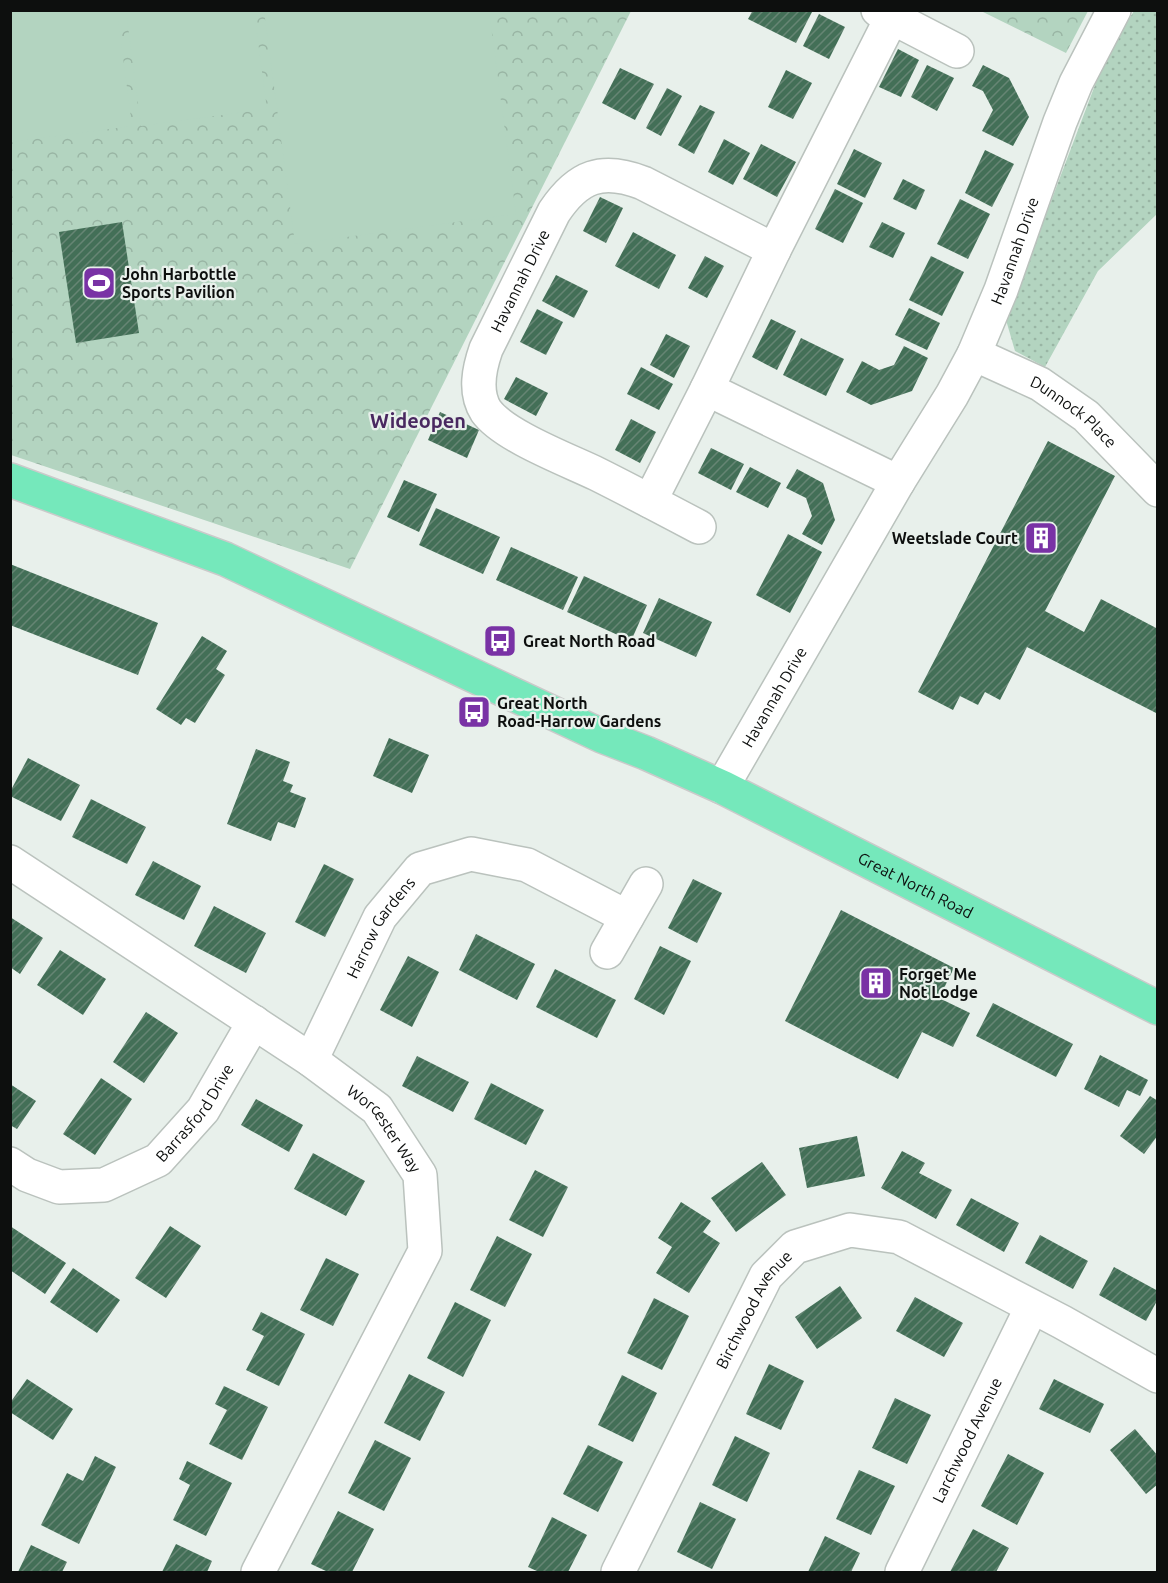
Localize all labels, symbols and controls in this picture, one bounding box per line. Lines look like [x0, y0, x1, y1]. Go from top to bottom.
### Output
street label: Havannah Drive [987, 195, 1042, 307]
street label: Havannah Drive [487, 226, 553, 335]
sports icon: John Harbottle Sports Pavilion [81, 265, 117, 301]
place label: John Harbottle Sports Pavilion [122, 265, 236, 301]
street label: Dunnock Place [1028, 372, 1121, 451]
district label: Wideopen [370, 409, 466, 432]
building icon: Weetslade Court [1023, 520, 1059, 556]
place label: Weetslade Court [892, 529, 1018, 547]
bus stop icon: Great North Road [482, 623, 518, 659]
place label: Great North Road [523, 632, 655, 650]
street label: Havannah Drive [738, 644, 810, 750]
bus stop icon: Great North Road-Harrow Gardens [456, 694, 492, 730]
place label: Great North Road-Harrow Gardens [497, 694, 661, 730]
street label: Great North Road [855, 848, 976, 922]
street label: Harrow Gardens [343, 873, 419, 981]
building icon: Forget Me Not Lodge [858, 965, 894, 1001]
place label: Forget Me Not Lodge [899, 965, 978, 1001]
street label: Barrasford Drive [152, 1061, 237, 1165]
street label: Worcester Way [344, 1081, 425, 1176]
street label: Birchwood Avenue [712, 1247, 795, 1372]
street label: Larchwood Avenue [928, 1374, 1005, 1506]

